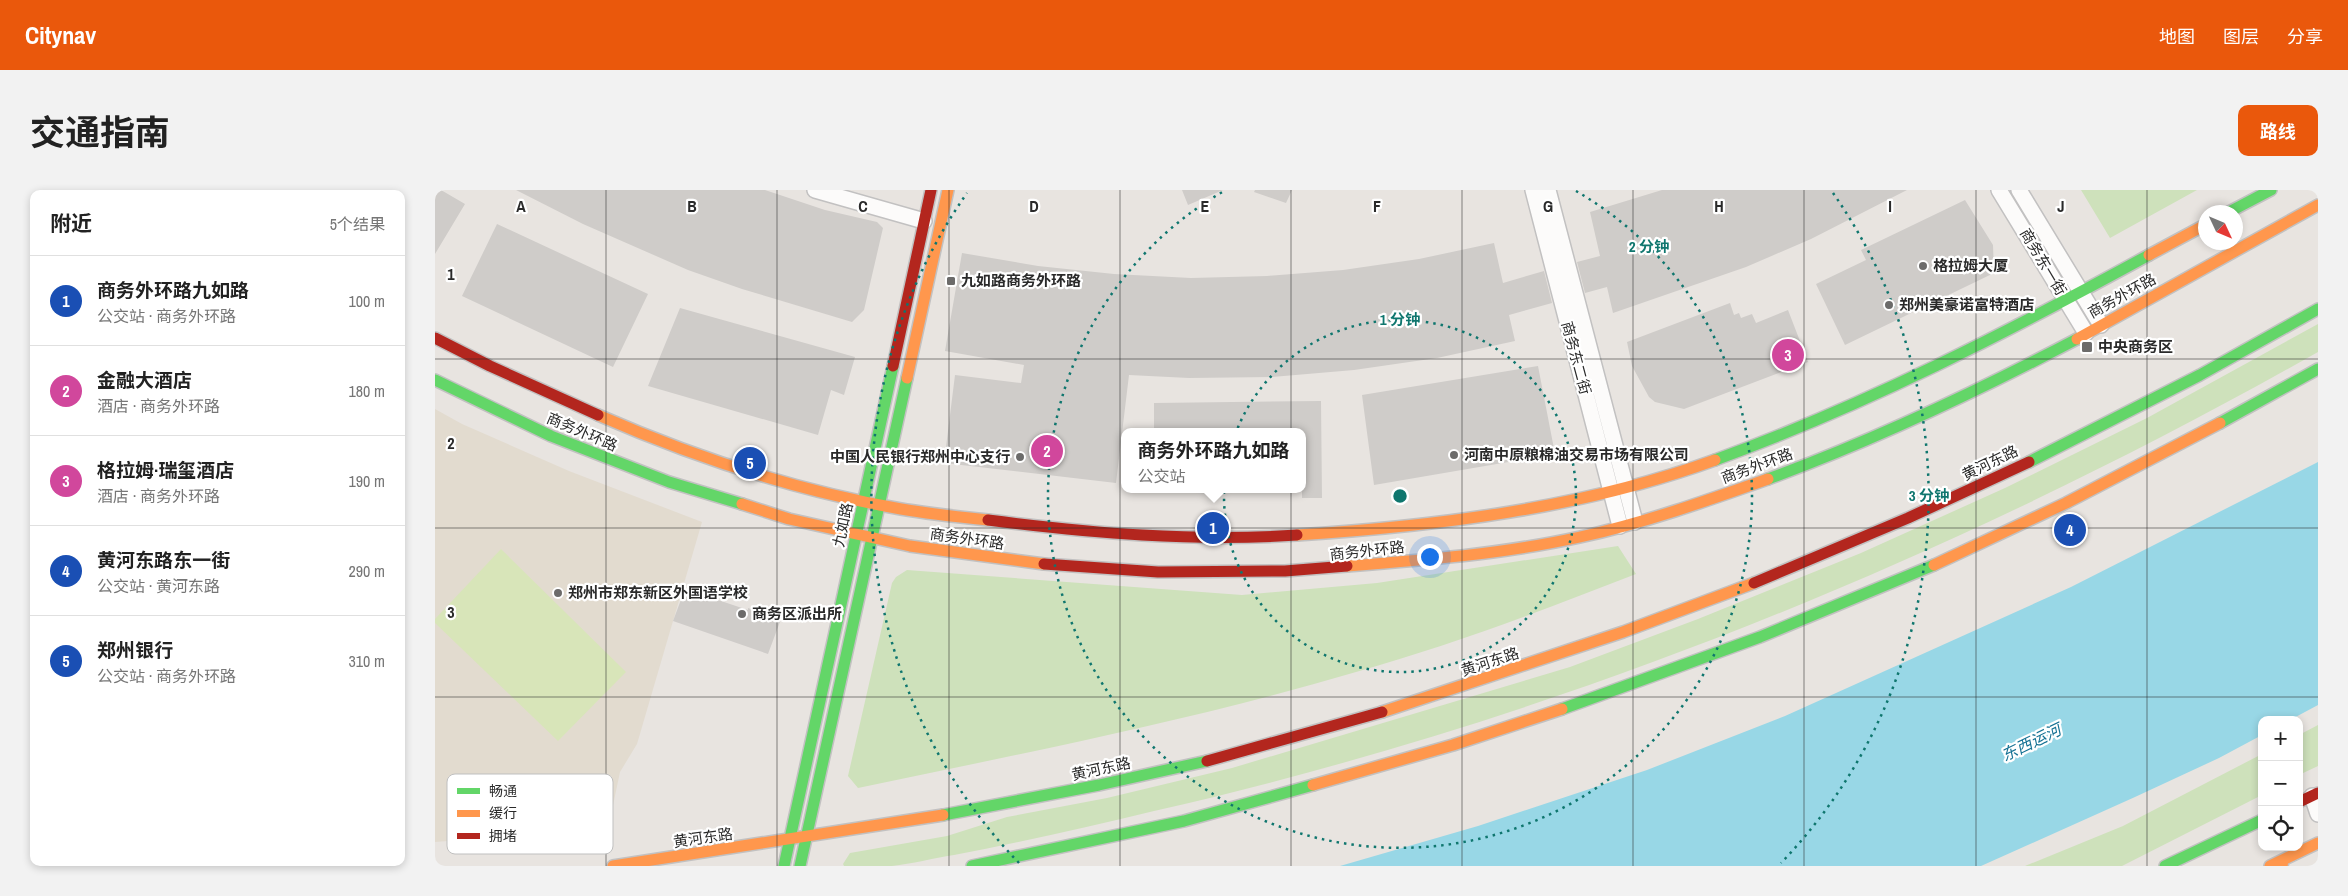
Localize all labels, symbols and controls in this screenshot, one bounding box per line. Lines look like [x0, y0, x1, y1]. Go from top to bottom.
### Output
text: Citynav [25, 19, 96, 51]
text: 地图 [2159, 24, 2195, 49]
text: 图层 [2223, 24, 2259, 49]
text: 分享 [2287, 24, 2323, 49]
button: 路线 [2238, 105, 2318, 156]
text: 交通指南 [30, 109, 170, 156]
text: A [516, 195, 526, 217]
text: B [687, 195, 697, 217]
text: C [858, 195, 868, 217]
text: D [1029, 195, 1039, 217]
text: E [1201, 195, 1210, 217]
text: F [1373, 195, 1381, 217]
text: G [1543, 195, 1553, 217]
text: H [1714, 195, 1724, 217]
text: I [1888, 195, 1892, 217]
text: J [2057, 195, 2065, 217]
north arrow [2198, 205, 2243, 250]
text: 附近 [50, 209, 92, 238]
text: 5个结果 [330, 213, 385, 235]
street label: 商务东一街 [2015, 224, 2072, 299]
text: 2 分钟 [1629, 236, 1669, 257]
place label: 格拉姆大厦 [1933, 255, 2008, 276]
marker: 格拉姆大厦 [1917, 260, 1929, 272]
text: 1 [447, 263, 455, 285]
street label: 商务外环路 [2084, 268, 2160, 323]
place label: 九如路商务外环路 [961, 270, 1081, 291]
marker: 九如路商务外环路 [945, 275, 957, 287]
text: 商务外环路九如路 [97, 277, 249, 303]
text: 1 [62, 290, 70, 312]
text: 100 m [349, 290, 385, 312]
place label: 郑州美豪诺富特酒店 [1899, 294, 2034, 315]
marker: 郑州美豪诺富特酒店 [1883, 299, 1895, 311]
text: 公交站 · 商务外环路 [97, 305, 236, 327]
text: 1 分钟 [1380, 309, 1420, 330]
street label: 商务东二街 [1557, 319, 1596, 397]
pin: 3 [1772, 336, 1804, 374]
place label: 中央商务区 [2098, 336, 2173, 357]
marker: 中央商务区 [2080, 340, 2094, 354]
text: 金融大酒店 [97, 367, 192, 393]
text: 2 [62, 380, 70, 402]
text: 180 m [349, 380, 385, 402]
text: 酒店 · 商务外环路 [97, 395, 220, 417]
street label: 商务外环路 [544, 407, 621, 456]
popup [1121, 428, 1306, 493]
text: 2 [447, 432, 455, 454]
pin: 2 [1031, 432, 1063, 470]
text: 商务外环路九如路 [1137, 437, 1290, 463]
street label: 黄河东路 [1958, 440, 2021, 485]
street label: 商务外环路 [1718, 443, 1796, 488]
pin: 5 [734, 444, 766, 482]
place label: 河南中原粮棉油交易市场有限公司 [1464, 444, 1689, 465]
place label: 中国人民银行郑州中心支行 [830, 446, 1010, 467]
marker: 河南中原粮棉油交易市场有限公司 [1448, 449, 1460, 461]
marker: 中国人民银行郑州中心支行 [1014, 451, 1026, 463]
text: 格拉姆·瑞玺酒店 [97, 457, 234, 483]
text: 公交站 [1137, 465, 1186, 487]
text: 3 [62, 470, 70, 492]
text: 190 m [349, 470, 385, 492]
text: 酒店 · 商务外环路 [97, 485, 220, 507]
text: 3 分钟 [1909, 485, 1949, 506]
centre of rings [1391, 487, 1409, 505]
street label: 九如路 [828, 501, 857, 549]
pin: 1 [1197, 509, 1229, 547]
pin: 4 [2054, 511, 2086, 549]
street label: 商务外环路 [928, 523, 1006, 554]
street label: 商务外环路 [1329, 536, 1405, 565]
your location [1417, 544, 1443, 570]
text: 黄河东路东一街 [97, 547, 230, 573]
text: 4 [62, 560, 70, 582]
text: 290 m [349, 560, 385, 582]
text: 公交站 · 黄河东路 [97, 575, 220, 597]
place label: 郑州市郑东新区外国语学校 [568, 582, 748, 603]
marker: 郑州市郑东新区外国语学校 [552, 587, 564, 599]
text: 3 [447, 601, 455, 623]
place label: 商务区派出所 [752, 603, 842, 624]
marker: 商务区派出所 [736, 608, 748, 620]
text: 郑州银行 [97, 637, 173, 663]
street label: 黄河东路 [1458, 642, 1522, 681]
text: 5 [62, 650, 70, 672]
text: 310 m [349, 650, 385, 672]
text: 公交站 · 商务外环路 [97, 665, 236, 687]
map controls [2258, 716, 2303, 851]
button: + [2258, 716, 2303, 761]
water label: 东西运河 [1997, 717, 2067, 766]
street label: 黄河东路 [1069, 752, 1132, 785]
button: − [2258, 761, 2303, 806]
legend [447, 774, 613, 854]
text: 畅通 [489, 782, 517, 800]
text: 缓行 [489, 804, 517, 822]
button: locate [2258, 806, 2303, 851]
street label: 黄河东路 [672, 823, 734, 852]
text: 拥堵 [489, 827, 517, 845]

